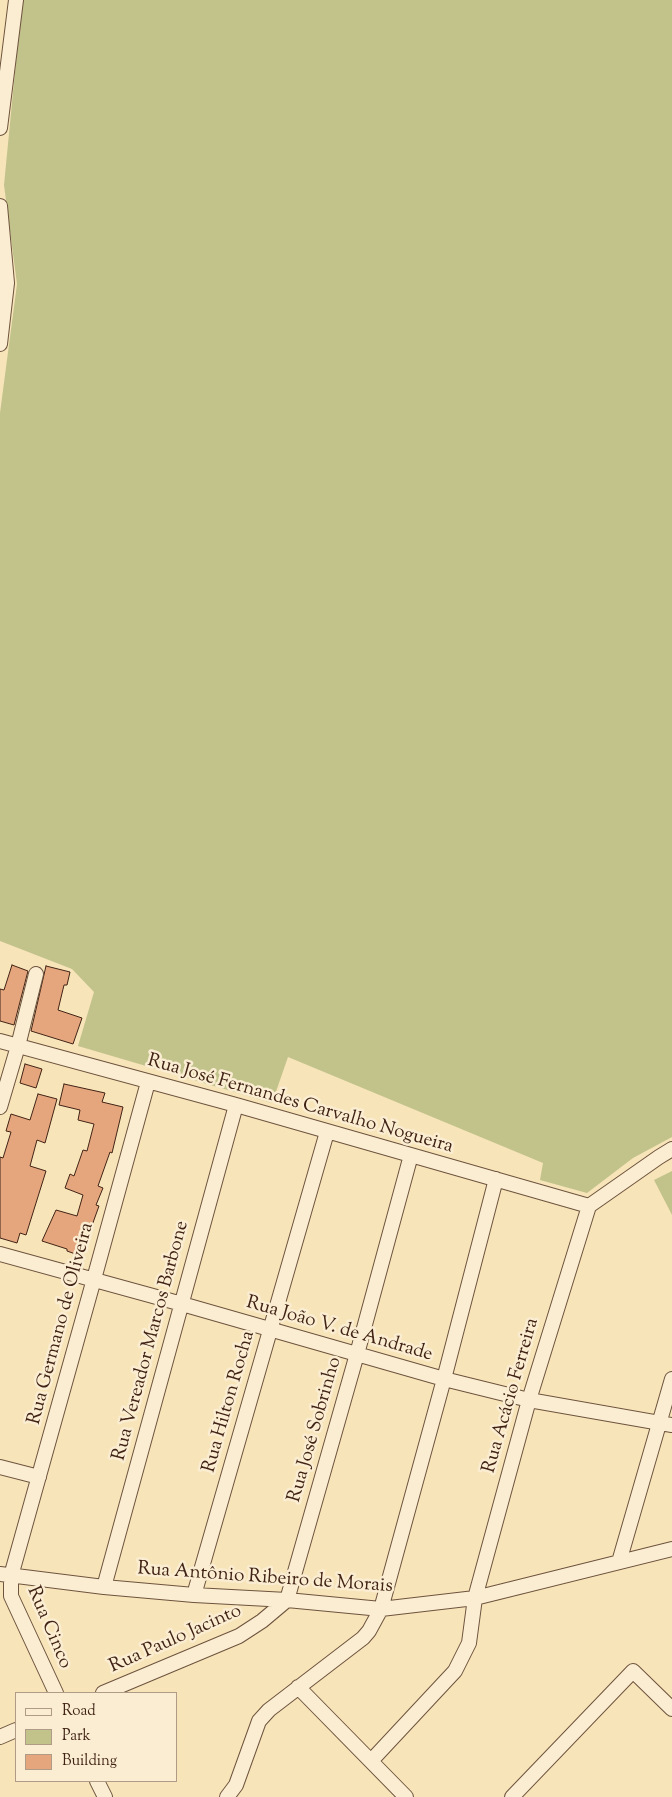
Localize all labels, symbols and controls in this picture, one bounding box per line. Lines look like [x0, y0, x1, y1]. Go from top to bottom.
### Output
street label: Rua José Fernandes Carvalho Nogueira [145, 1050, 455, 1160]
street label: Rua Vereador Marcos Barbone [109, 1219, 195, 1463]
street label: Rua Germano de Oliveira [24, 1221, 100, 1427]
street label: Rua João V. de Andrade [243, 1292, 435, 1368]
street label: Rua Acácio Ferreira [479, 1316, 545, 1476]
street label: Rua Hilton Rocha [199, 1328, 261, 1476]
street label: Rua José Sobrinho [284, 1355, 348, 1505]
street label: Rua Antônio Ribeiro de Morais [137, 1559, 393, 1599]
street label: Rua Cinco [20, 1583, 76, 1673]
street label: Rua Paulo Jacinto [106, 1601, 246, 1679]
legend [15, 1692, 178, 1782]
text: Road [62, 1701, 96, 1722]
text: Park [62, 1726, 91, 1747]
text: Building [62, 1751, 117, 1772]

